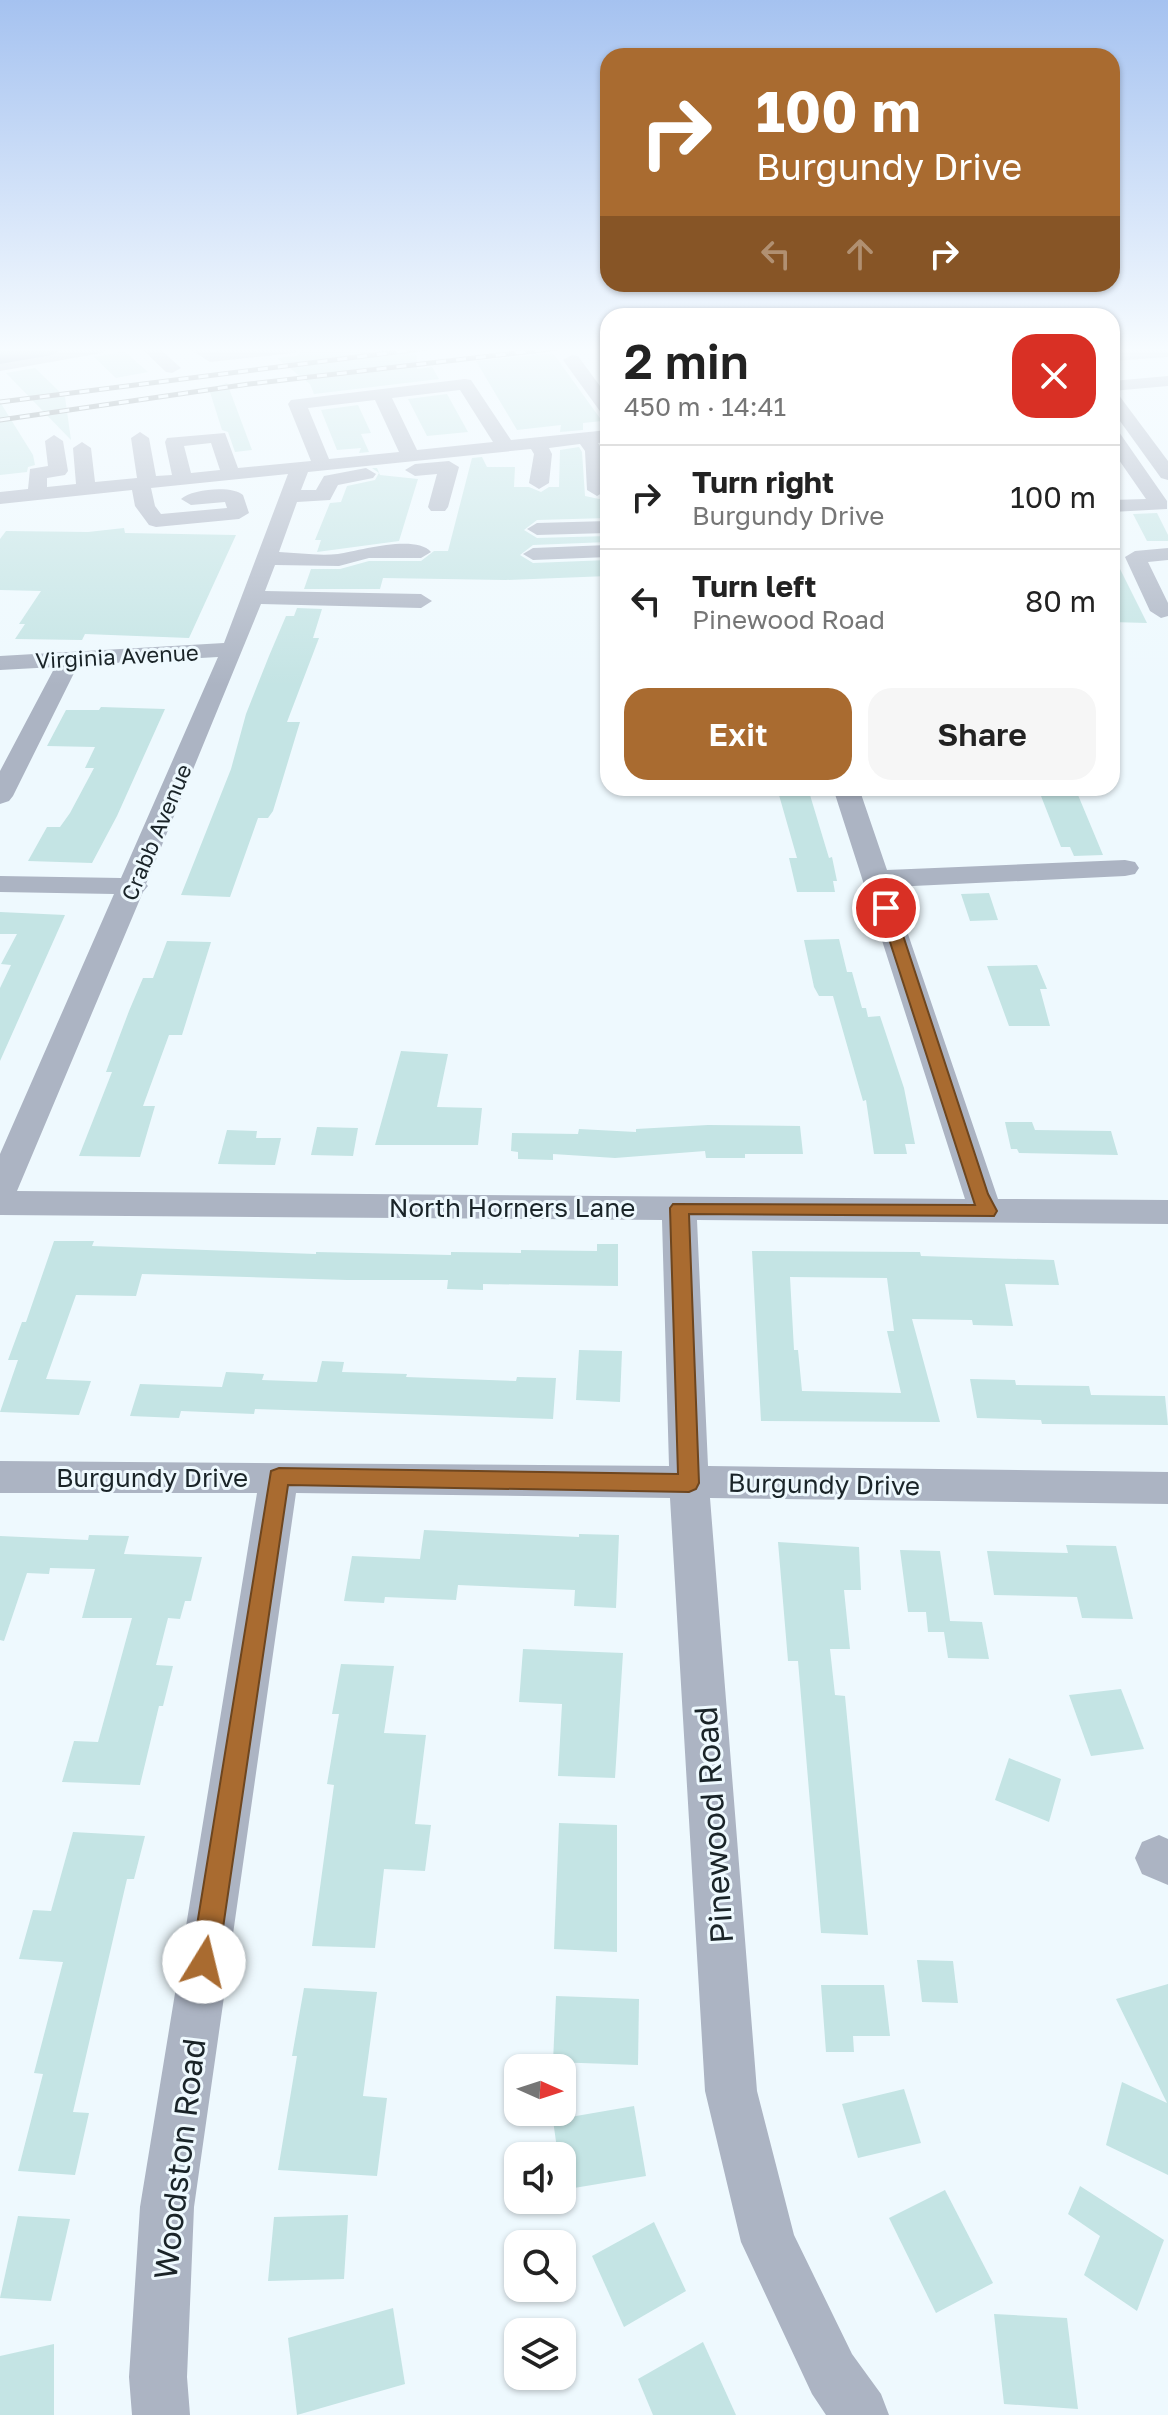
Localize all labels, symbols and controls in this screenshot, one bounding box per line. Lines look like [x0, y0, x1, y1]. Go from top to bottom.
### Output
text: 100 m [756, 77, 921, 144]
icon: right [624, 80, 728, 184]
text: Burgundy Drive [756, 145, 1022, 188]
icon: left [754, 232, 798, 276]
icon: ahead [838, 232, 882, 276]
icon: right [922, 232, 966, 276]
text: 2 min [624, 332, 749, 390]
button: close [1012, 334, 1096, 418]
text: 450 m · 14:41 [624, 391, 786, 422]
text: Turn right [692, 464, 834, 500]
icon: right [624, 475, 668, 519]
text: 100 m [1010, 479, 1096, 515]
text: Burgundy Drive [692, 500, 884, 531]
text: Turn left [692, 568, 817, 604]
icon: left [624, 579, 668, 623]
text: 80 m [1025, 583, 1096, 619]
text: Pinewood Road [692, 604, 885, 635]
street label: Virginia Avenue [35, 638, 199, 674]
button: Exit [624, 688, 852, 780]
button: Share [868, 688, 1096, 780]
street label: Crabb Avenue [115, 760, 197, 904]
pin [852, 874, 920, 942]
icon: arrive [864, 886, 908, 930]
street label: North Horners Lane [389, 1192, 635, 1223]
street label: Burgundy Drive [56, 1462, 248, 1493]
street label: Burgundy Drive [728, 1467, 920, 1501]
street label: Pinewood Road [686, 1705, 740, 1945]
position arrow [162, 1920, 246, 2004]
street label: Woodston Road [145, 2036, 213, 2282]
north arrow [504, 2054, 576, 2126]
map controls [504, 2054, 576, 2390]
button: sound [504, 2142, 576, 2214]
button: search [504, 2230, 576, 2302]
button: layers [504, 2318, 576, 2390]

